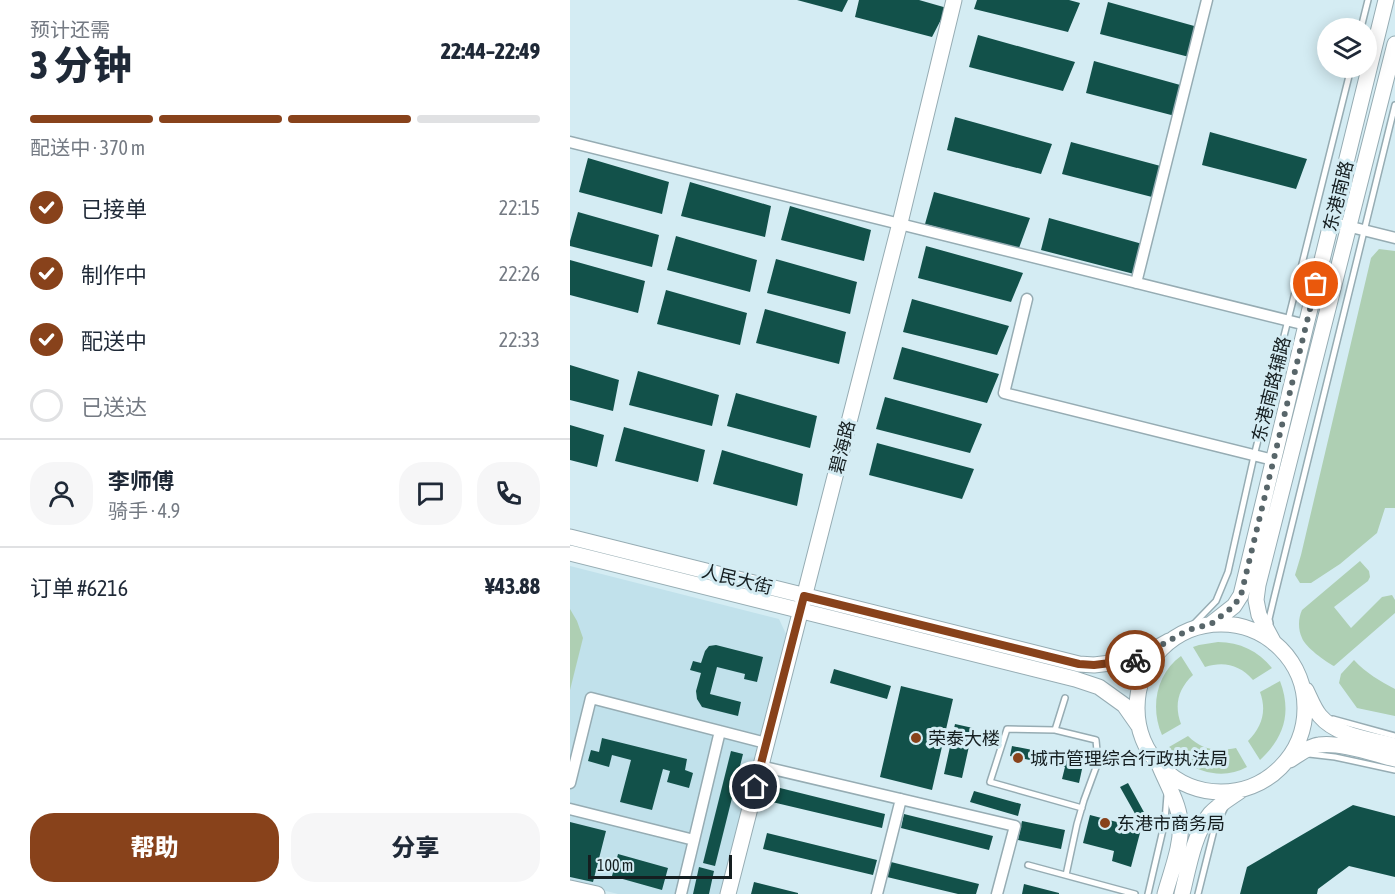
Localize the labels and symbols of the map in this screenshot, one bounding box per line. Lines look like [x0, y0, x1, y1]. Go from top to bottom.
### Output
street label: 东港南路 [1319, 159, 1357, 233]
pin [1290, 258, 1341, 309]
street label: 东港南路辅路 [1248, 334, 1294, 444]
street label: 碧海路 [825, 418, 859, 476]
street label: 人民大街 [700, 560, 774, 598]
courier [1105, 630, 1165, 690]
place label: 荣泰大楼 [928, 728, 1000, 749]
marker: 荣泰大楼 [909, 731, 923, 745]
place label: 城市管理综合行政执法局 [1030, 748, 1228, 769]
marker: 城市管理综合行政执法局 [1011, 751, 1025, 765]
pin [729, 761, 780, 812]
place label: 东港市商务局 [1117, 813, 1225, 834]
marker: 东港市商务局 [1098, 816, 1112, 830]
scale bar [588, 852, 732, 880]

